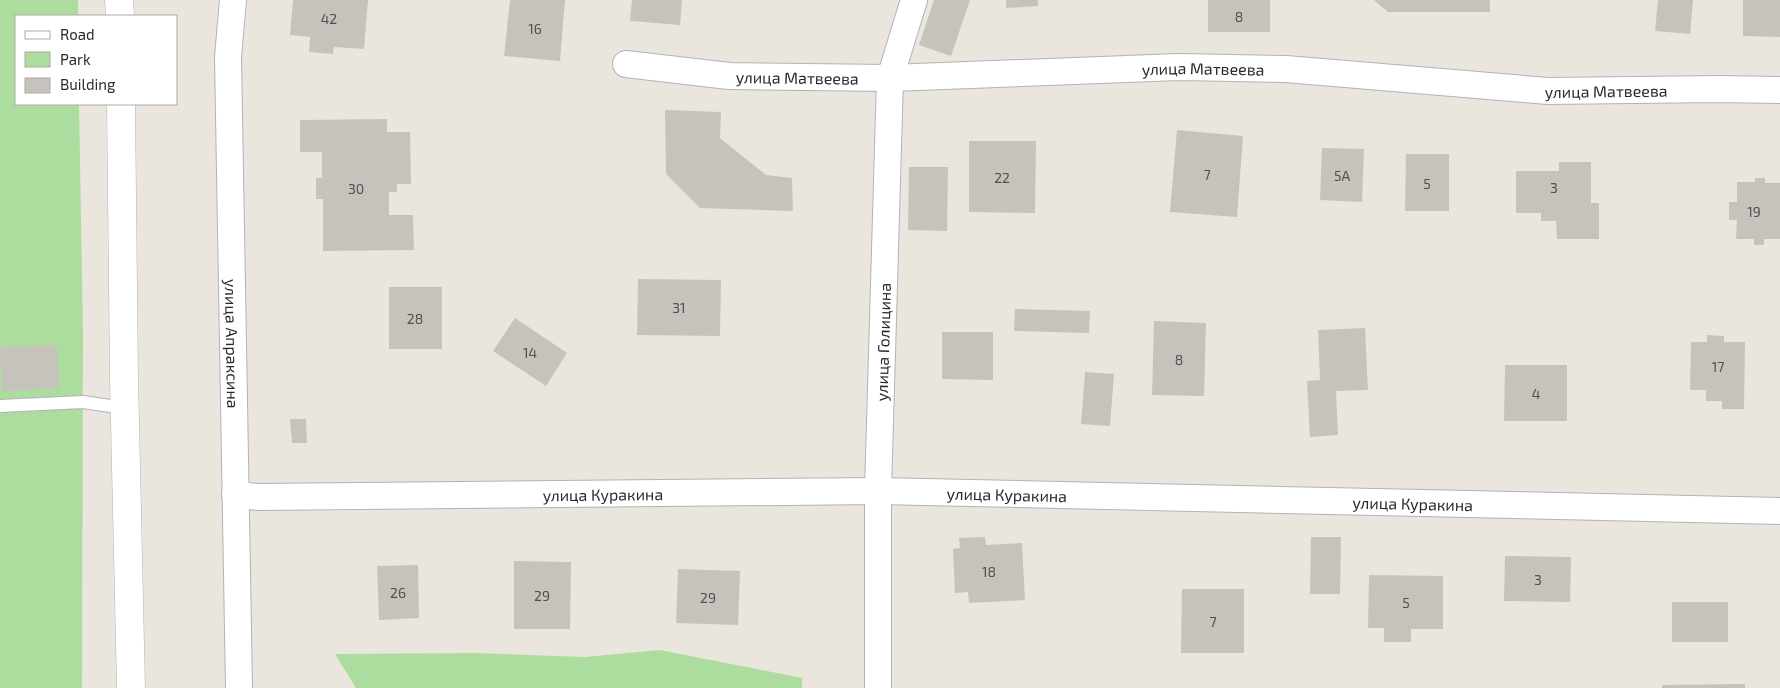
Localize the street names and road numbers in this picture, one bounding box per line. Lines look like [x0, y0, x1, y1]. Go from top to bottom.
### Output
street label: улица Матвеева [1141, 57, 1265, 79]
street label: улица Матвеева [736, 67, 859, 87]
street label: улица Матвеева [1545, 80, 1668, 102]
street label: улица Апраксина [221, 279, 244, 409]
street label: улица Голицина [871, 283, 894, 402]
street label: улица Куракина [946, 483, 1067, 505]
street label: улица Куракина [543, 484, 663, 505]
street label: улица Куракина [1352, 492, 1473, 514]

